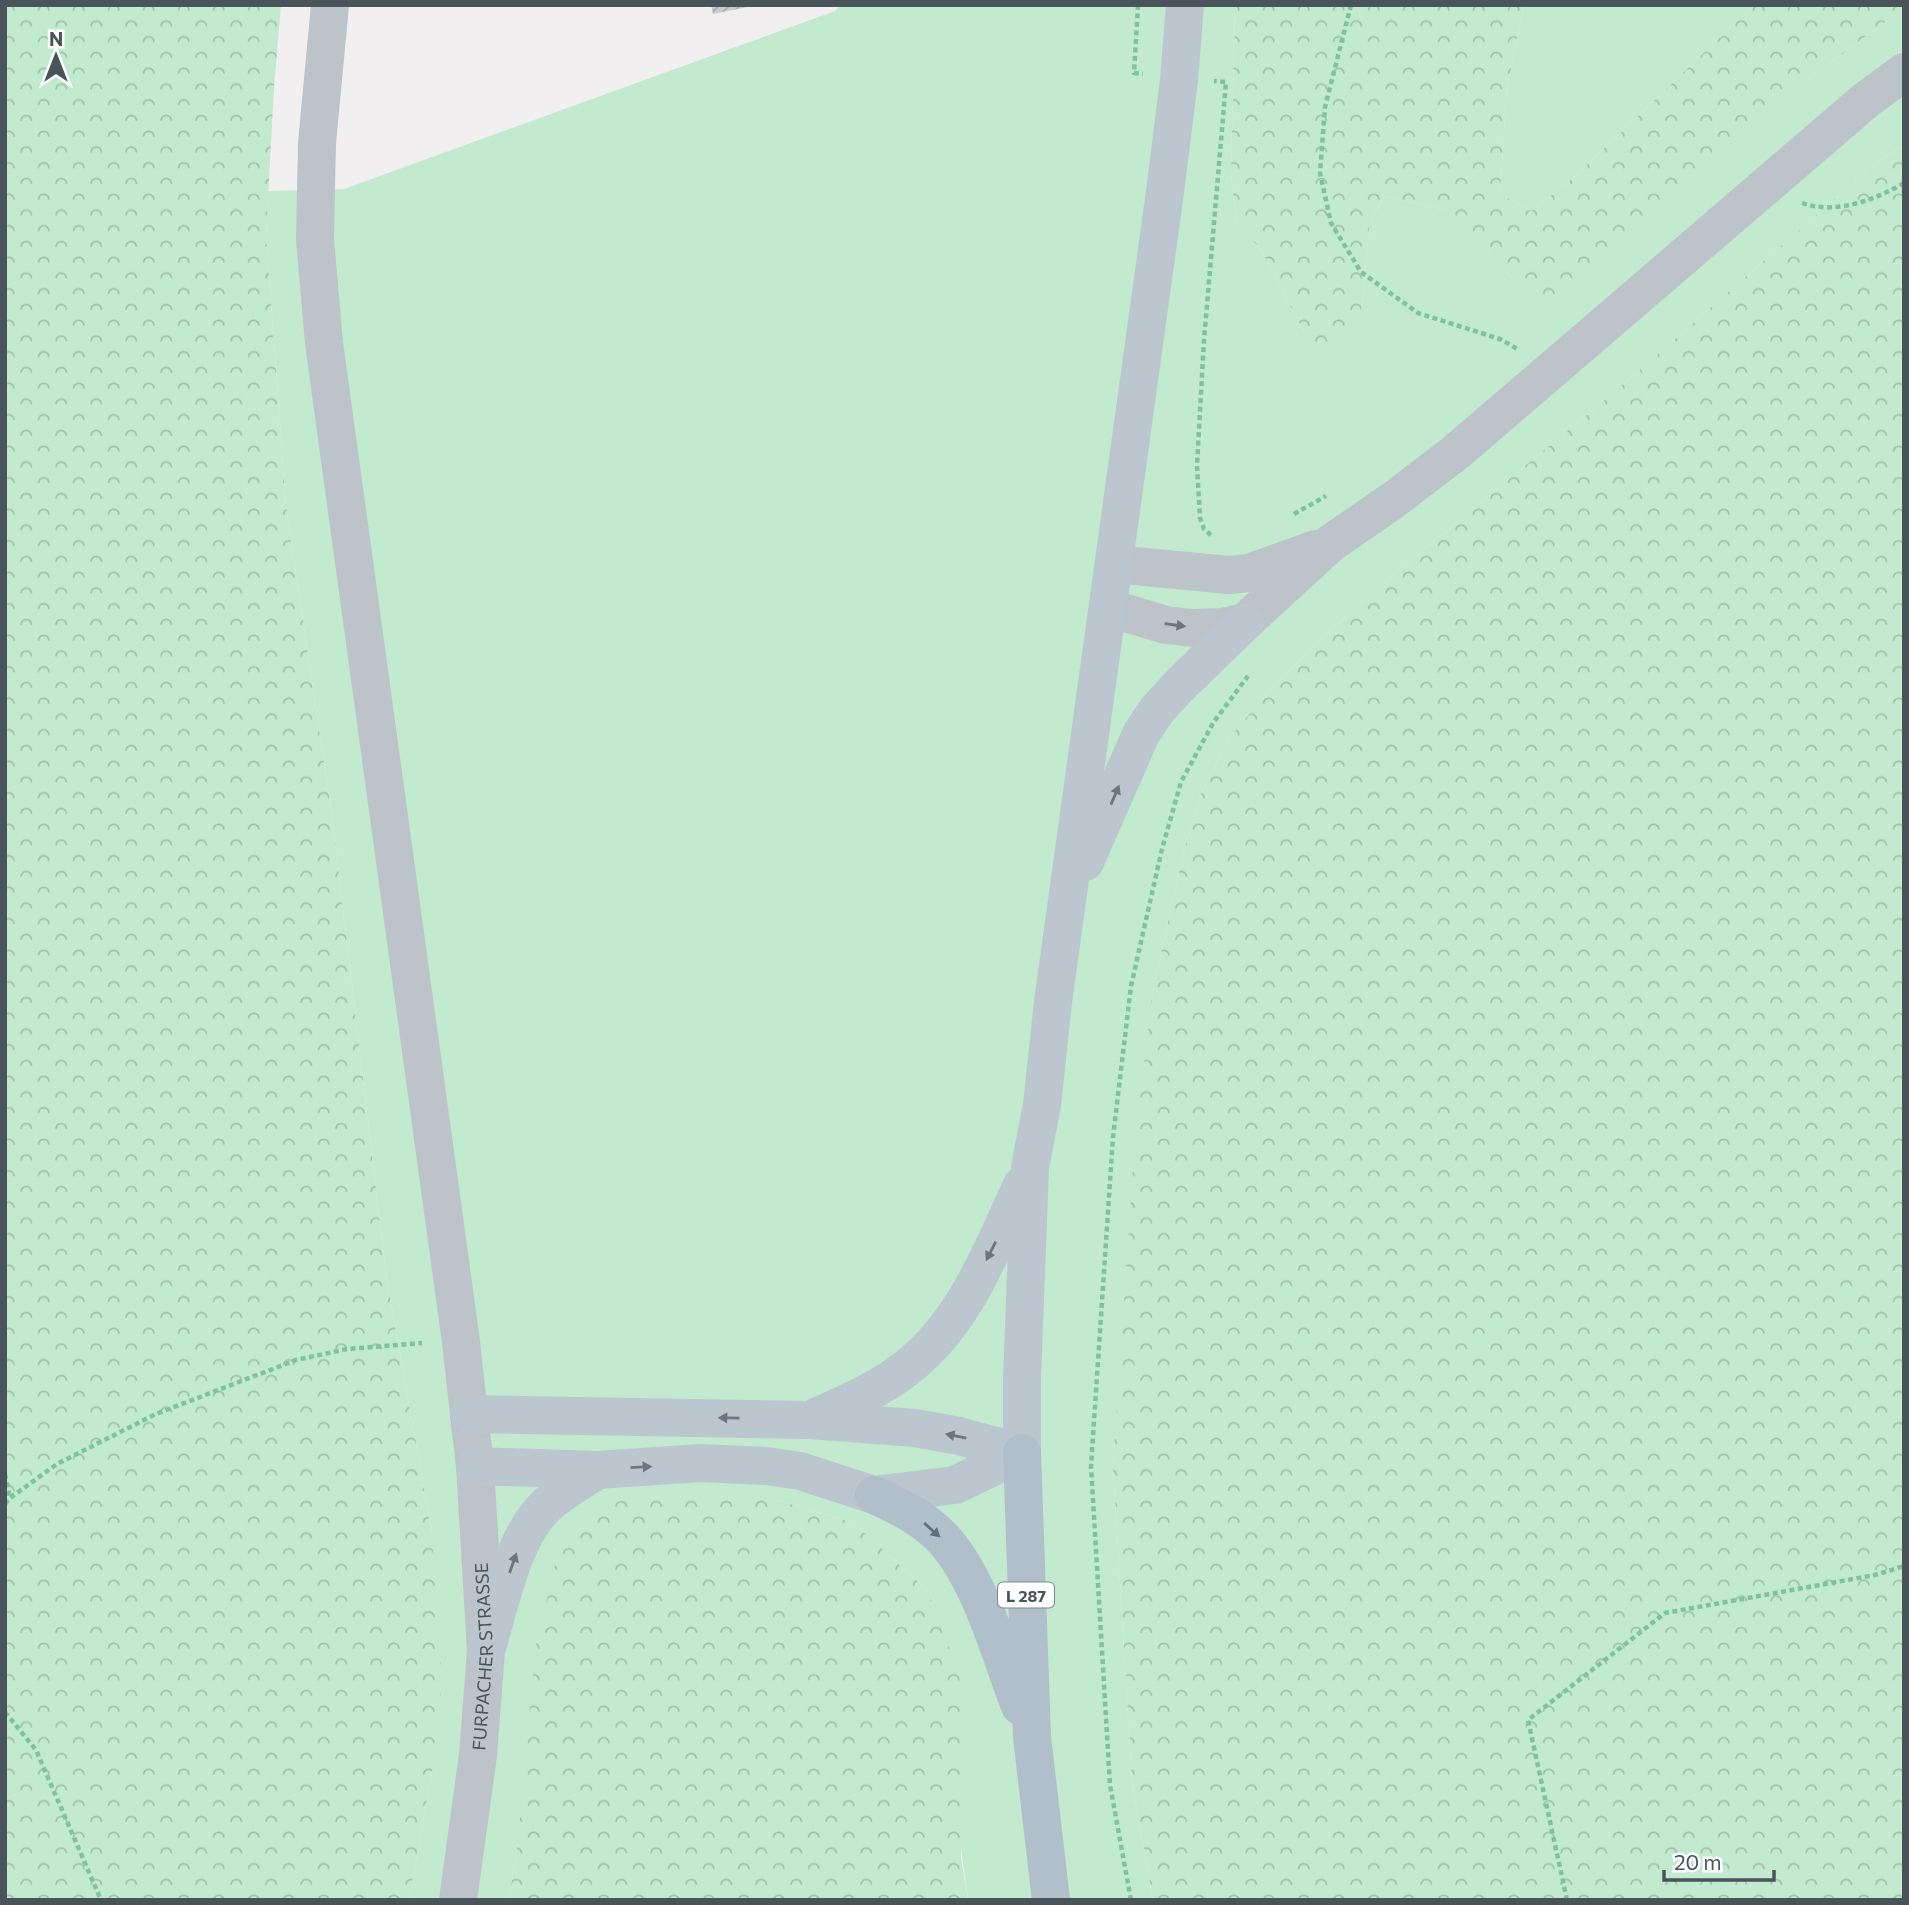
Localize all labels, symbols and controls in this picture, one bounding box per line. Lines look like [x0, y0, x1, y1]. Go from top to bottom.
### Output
north arrow [21, 21, 91, 91]
text: N [49, 27, 63, 50]
one-way arrow [1164, 620, 1186, 631]
one-way arrow [1110, 785, 1121, 806]
one-way arrow [986, 1241, 997, 1261]
one-way arrow [718, 1413, 740, 1424]
one-way arrow [945, 1431, 967, 1442]
one-way arrow [631, 1462, 653, 1473]
one-way arrow [923, 1521, 940, 1537]
one-way arrow [508, 1552, 519, 1573]
street label: FURPACHER STRASSE [467, 1562, 497, 1751]
road number: L 287 [998, 1582, 1054, 1608]
scale bar [1664, 1839, 1774, 1883]
text: 20 m [1674, 1849, 1722, 1874]

